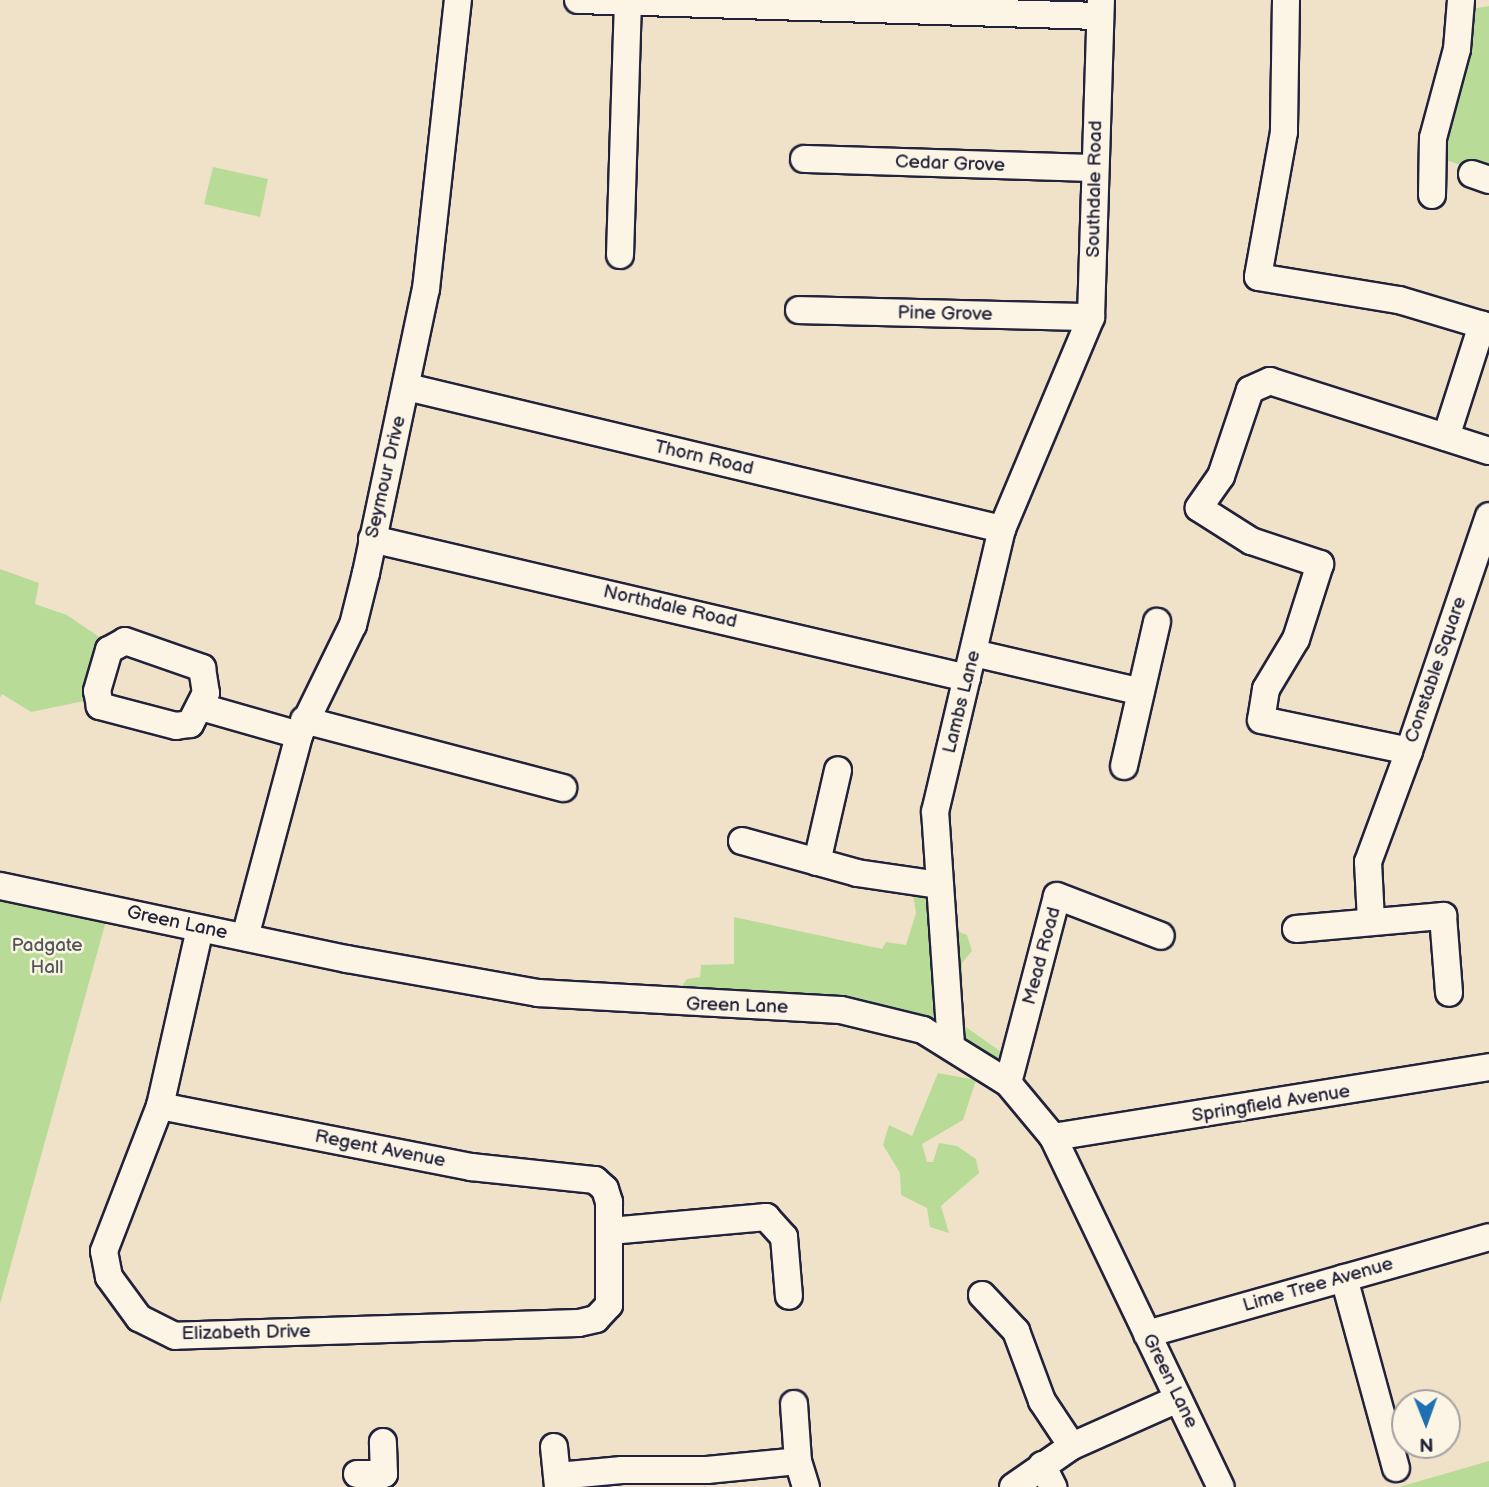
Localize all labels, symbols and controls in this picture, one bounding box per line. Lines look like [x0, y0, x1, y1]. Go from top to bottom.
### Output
street label: Southdale Road [1082, 120, 1108, 258]
street label: Cedar Grove [895, 151, 1005, 177]
street label: Pine Grove [897, 302, 993, 326]
street label: Seymour Drive [361, 414, 411, 540]
street label: Thorn Road [652, 436, 756, 480]
street label: Northdale Road [601, 581, 739, 633]
street label: Constable Square [1400, 594, 1472, 746]
street label: Lambs Lane [938, 648, 986, 756]
street label: Green Lane [125, 901, 229, 945]
street label: Mead Road [1018, 905, 1066, 1007]
park label: Padgate Hall [11, 935, 83, 979]
street label: Green Lane [686, 993, 788, 1019]
street label: Springfield Avenue [1190, 1080, 1352, 1128]
street label: Regent Avenue [313, 1125, 447, 1173]
street label: Lime Tree Avenue [1240, 1253, 1396, 1317]
street label: Elizabeth Drive [181, 1320, 311, 1346]
street label: Green Lane [1137, 1330, 1203, 1432]
north arrow [1391, 1389, 1461, 1459]
text: N [1419, 1432, 1434, 1455]

